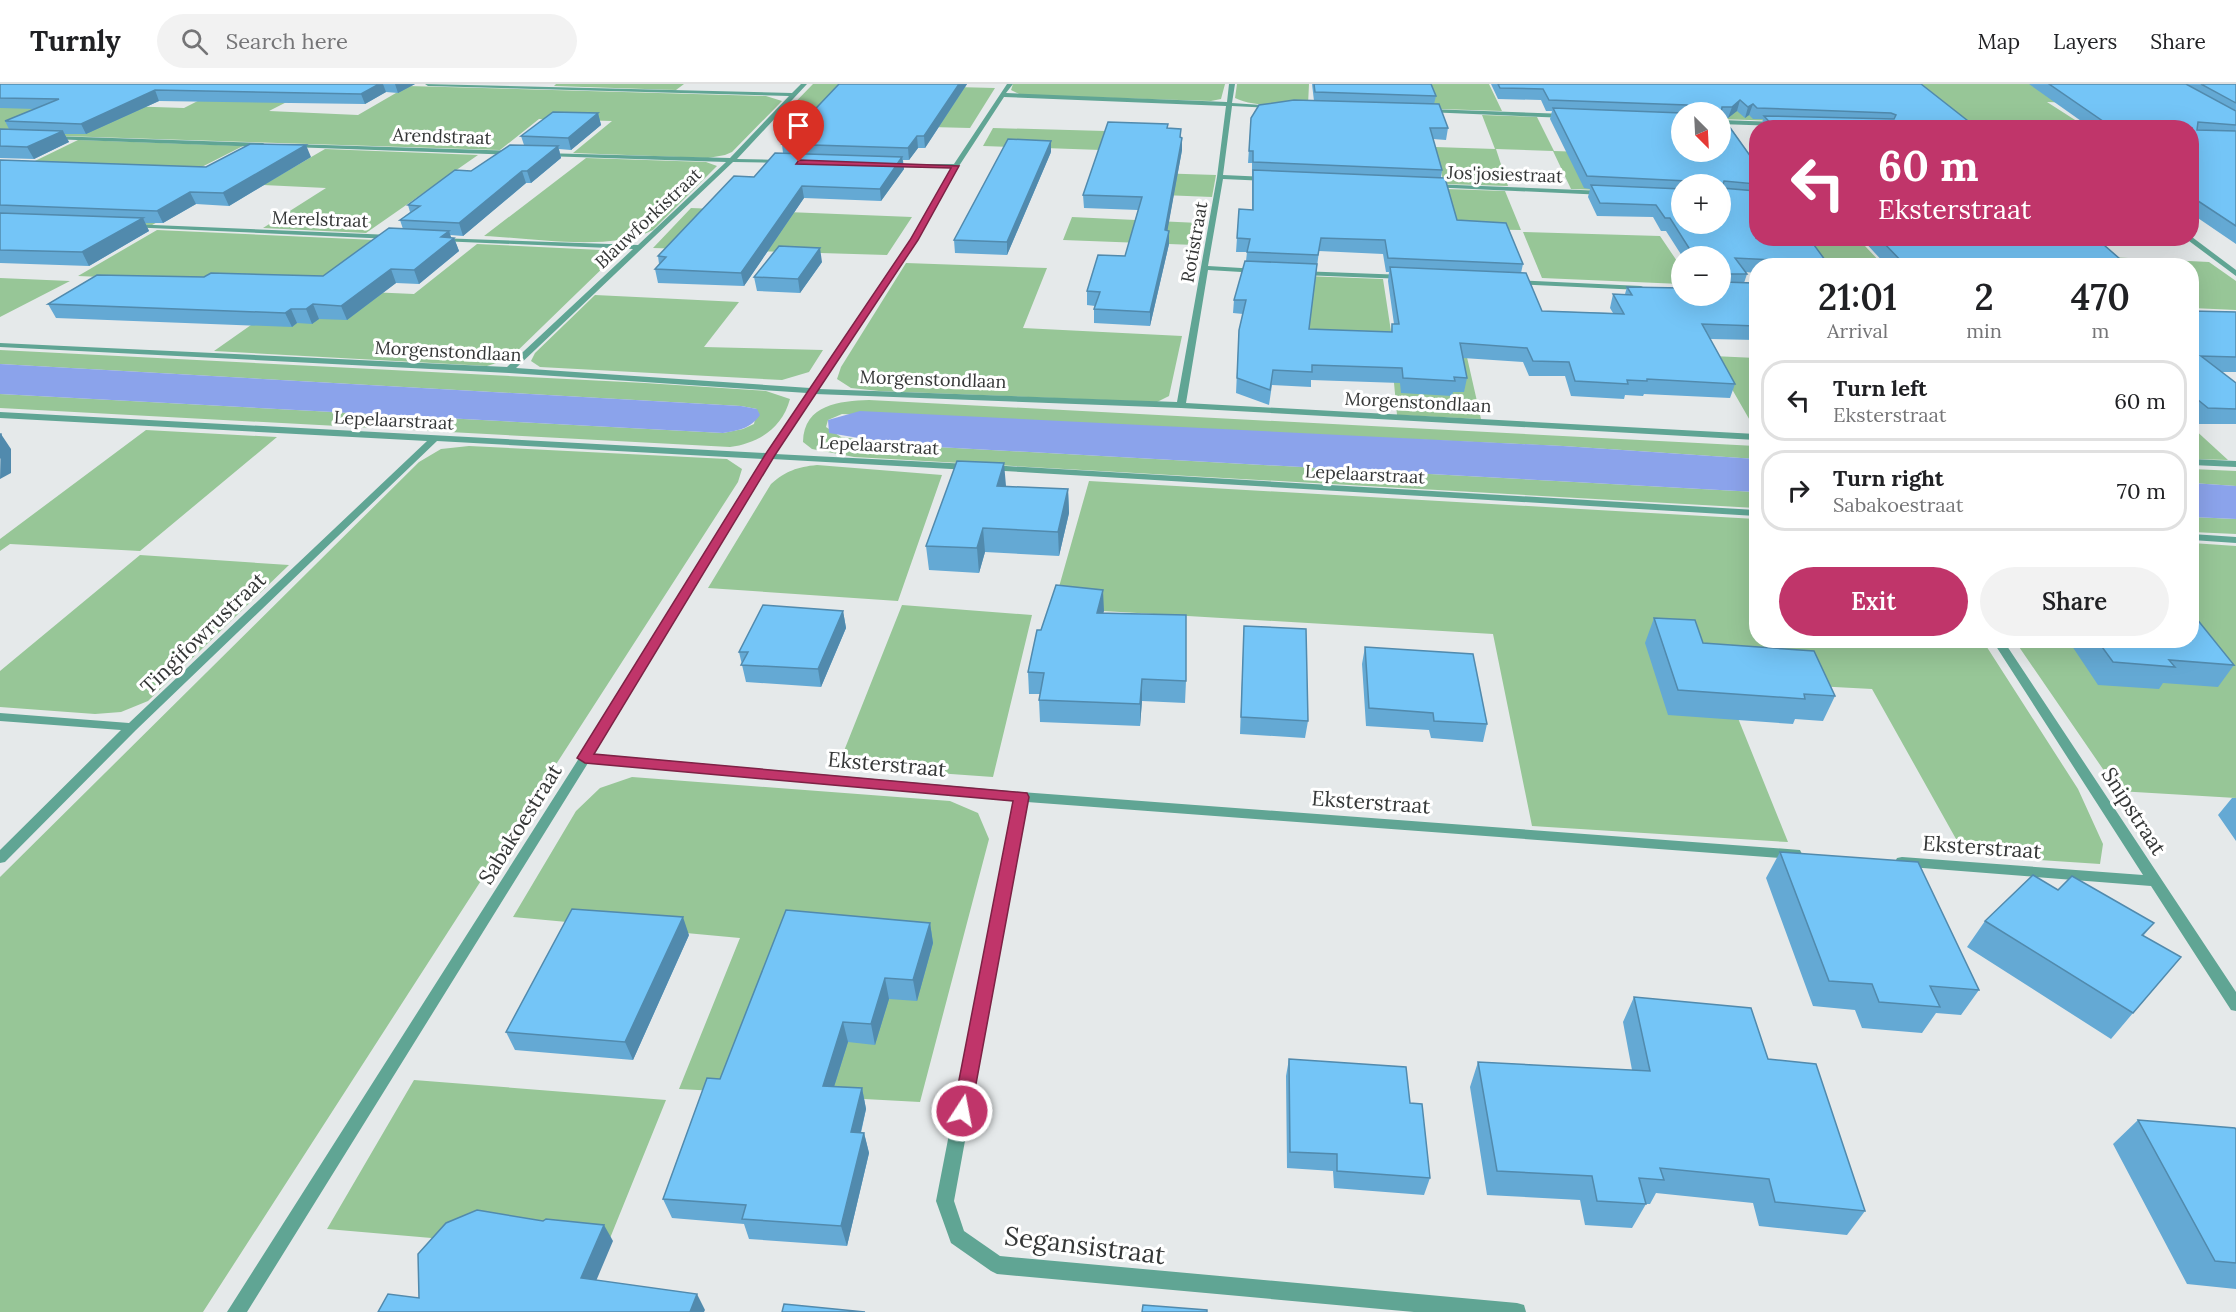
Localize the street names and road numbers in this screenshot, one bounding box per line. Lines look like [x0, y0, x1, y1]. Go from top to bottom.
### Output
street label: Arendstraat [391, 123, 492, 149]
street label: Jos'josiestraat [1446, 160, 1563, 188]
street label: Blauwforkistraat [590, 163, 706, 273]
street label: Rotistraat [1176, 200, 1212, 284]
street label: Merelstraat [271, 206, 369, 232]
street label: Morgenstondlaan [374, 336, 522, 366]
street label: Morgenstondlaan [859, 365, 1007, 393]
street label: Morgenstondlaan [1344, 387, 1492, 417]
street label: Lepelaarstraat [333, 405, 455, 435]
street label: Lepelaarstraat [818, 430, 940, 460]
street label: Lepelaarstraat [1304, 459, 1426, 489]
street label: Tingifowrustraat [135, 566, 272, 700]
street label: Eksterstraat [826, 745, 948, 783]
street label: Sabakoestraat [472, 758, 568, 889]
street label: Snipstraat [2096, 762, 2173, 861]
street label: Eksterstraat [1311, 784, 1432, 820]
street label: Eksterstraat [1922, 829, 2043, 865]
street label: Segansistraat [1003, 1219, 1167, 1271]

